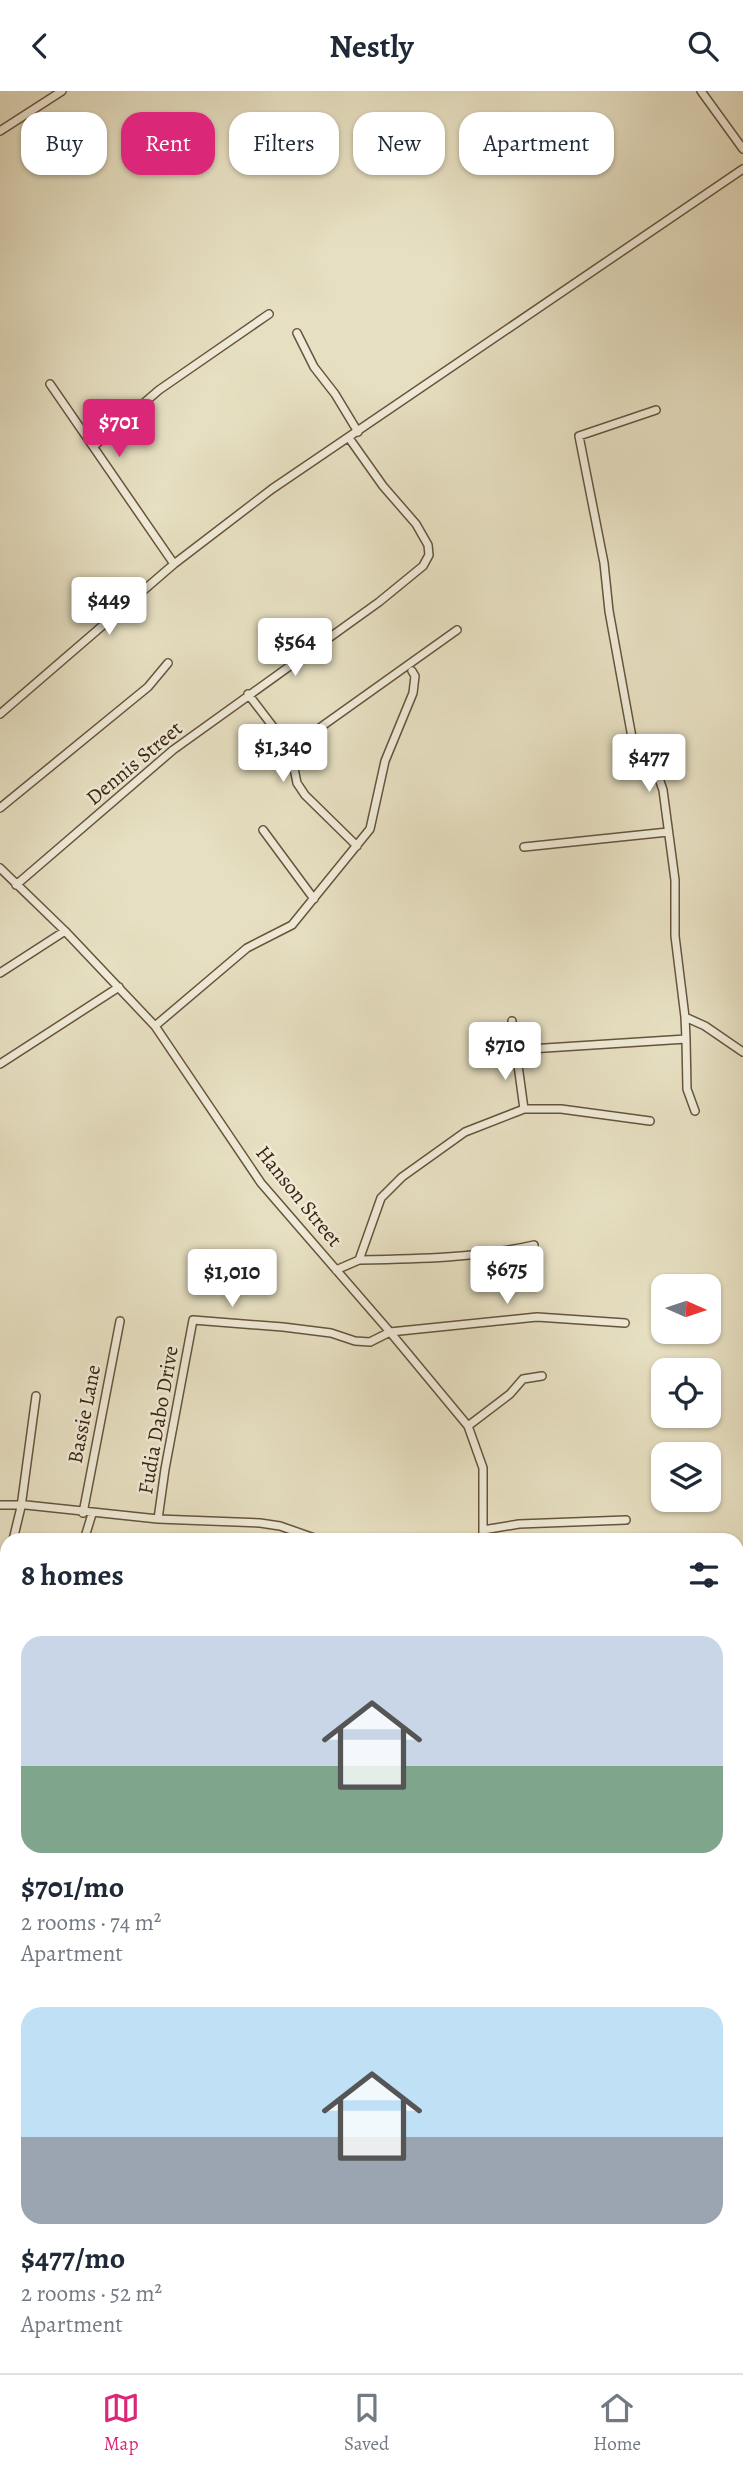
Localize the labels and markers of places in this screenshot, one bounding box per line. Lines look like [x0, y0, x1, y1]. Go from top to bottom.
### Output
pin: $701 [78, 399, 160, 459]
pin: $449 [68, 577, 150, 637]
pin: $564 [254, 619, 336, 678]
pin: $1,340 [226, 725, 340, 784]
pin: $477 [608, 735, 690, 794]
pin: $710 [464, 1023, 546, 1082]
pin: $675 [466, 1247, 548, 1306]
pin: $1,010 [175, 1249, 289, 1309]

